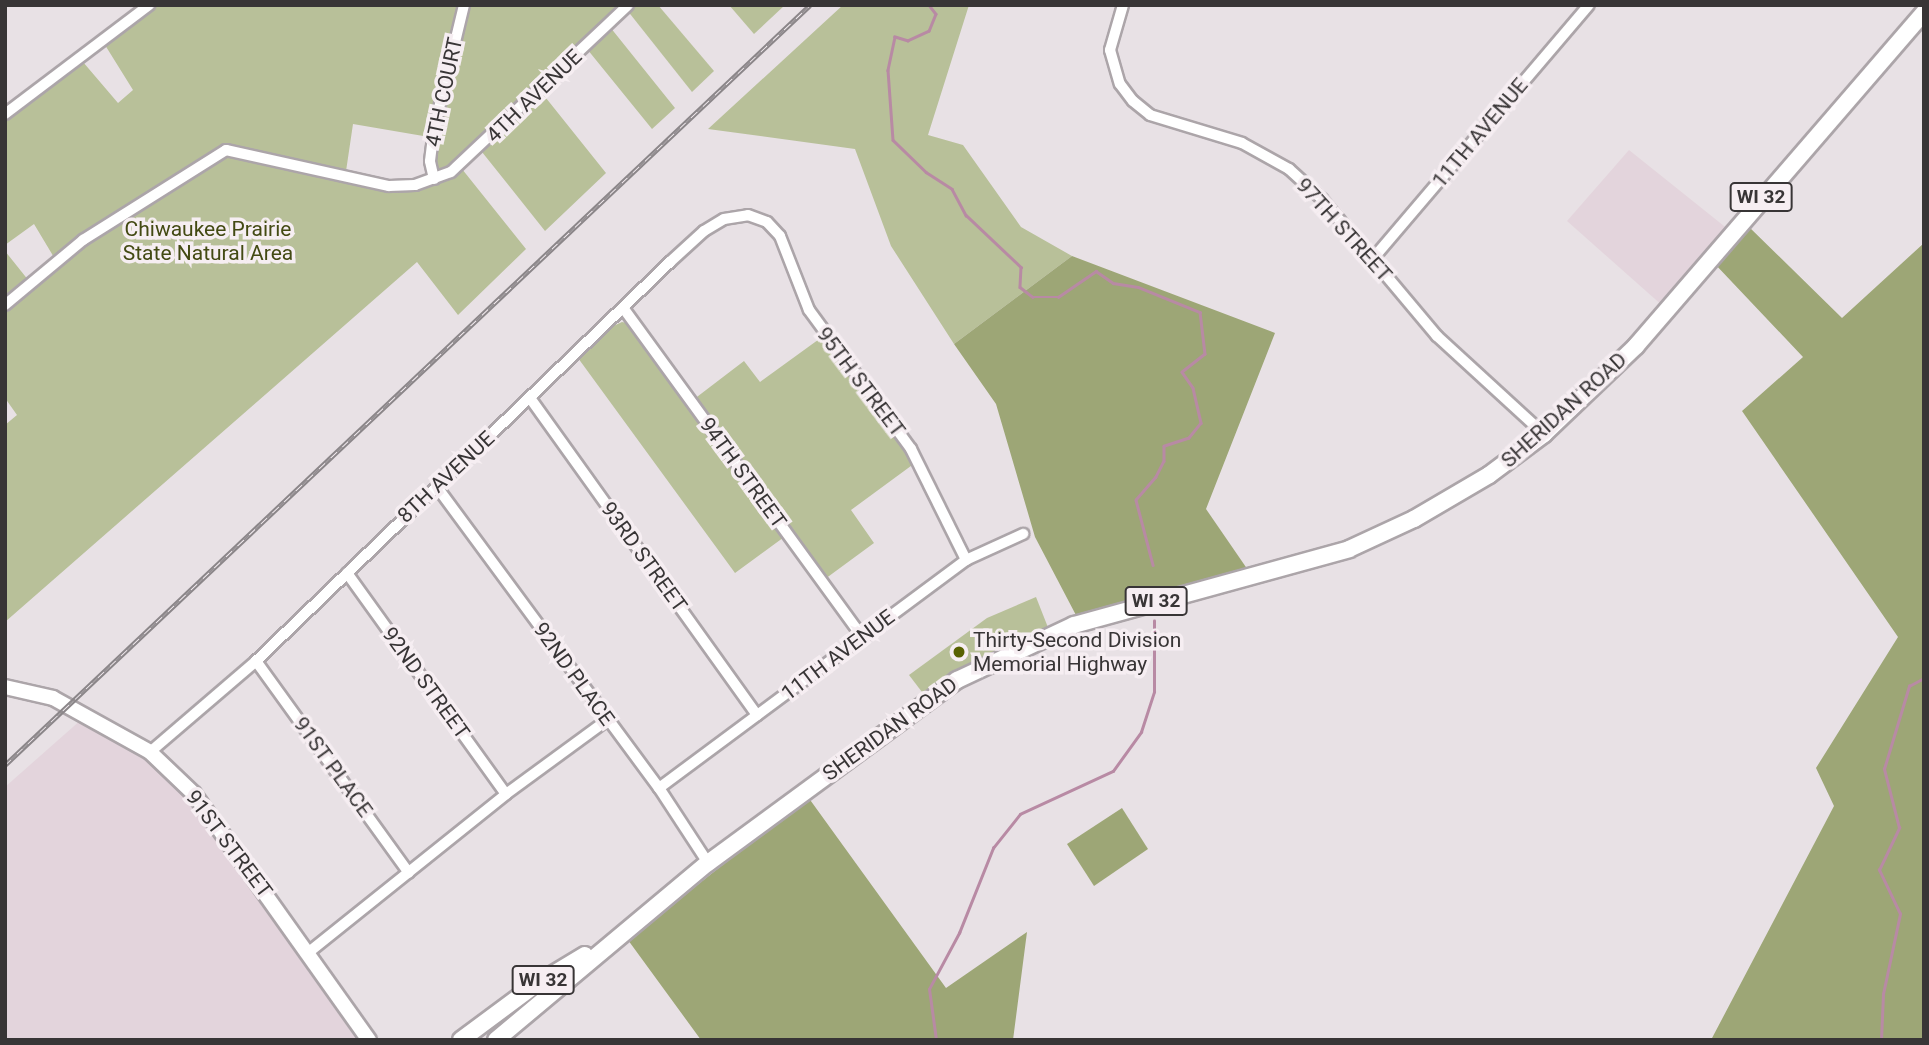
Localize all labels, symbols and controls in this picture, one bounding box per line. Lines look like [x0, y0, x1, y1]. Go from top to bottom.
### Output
street label: 4TH COURT [420, 35, 468, 149]
street label: 4TH AVENUE [481, 44, 587, 148]
street label: 11TH AVENUE [1427, 73, 1533, 193]
street label: 97TH STREET [1291, 173, 1397, 287]
road number: WI 32 [1730, 182, 1792, 212]
park label: Chiwaukee Prairie State Natural Area [123, 216, 293, 266]
street label: 95TH STREET [812, 322, 910, 442]
street label: SHERIDAN ROAD [1496, 347, 1632, 473]
street label: 94TH STREET [694, 413, 792, 533]
street label: 8TH AVENUE [392, 426, 500, 528]
street label: 93RD STREET [596, 497, 692, 617]
road number: WI 32 [1124, 586, 1188, 616]
street label: 11TH AVENUE [777, 604, 899, 706]
street label: 92ND PLACE [528, 617, 620, 731]
street label: 92ND STREET [377, 622, 475, 744]
place label: Thirty-Second Division Memorial Highway [973, 627, 1181, 677]
marker: Thirty-Second Division Memorial Highway [951, 644, 967, 660]
street label: SHERIDAN ROAD [818, 672, 962, 786]
street label: 91ST PLACE [288, 712, 378, 822]
street label: 91ST STREET [180, 785, 278, 903]
road number: WI 32 [512, 964, 574, 996]

